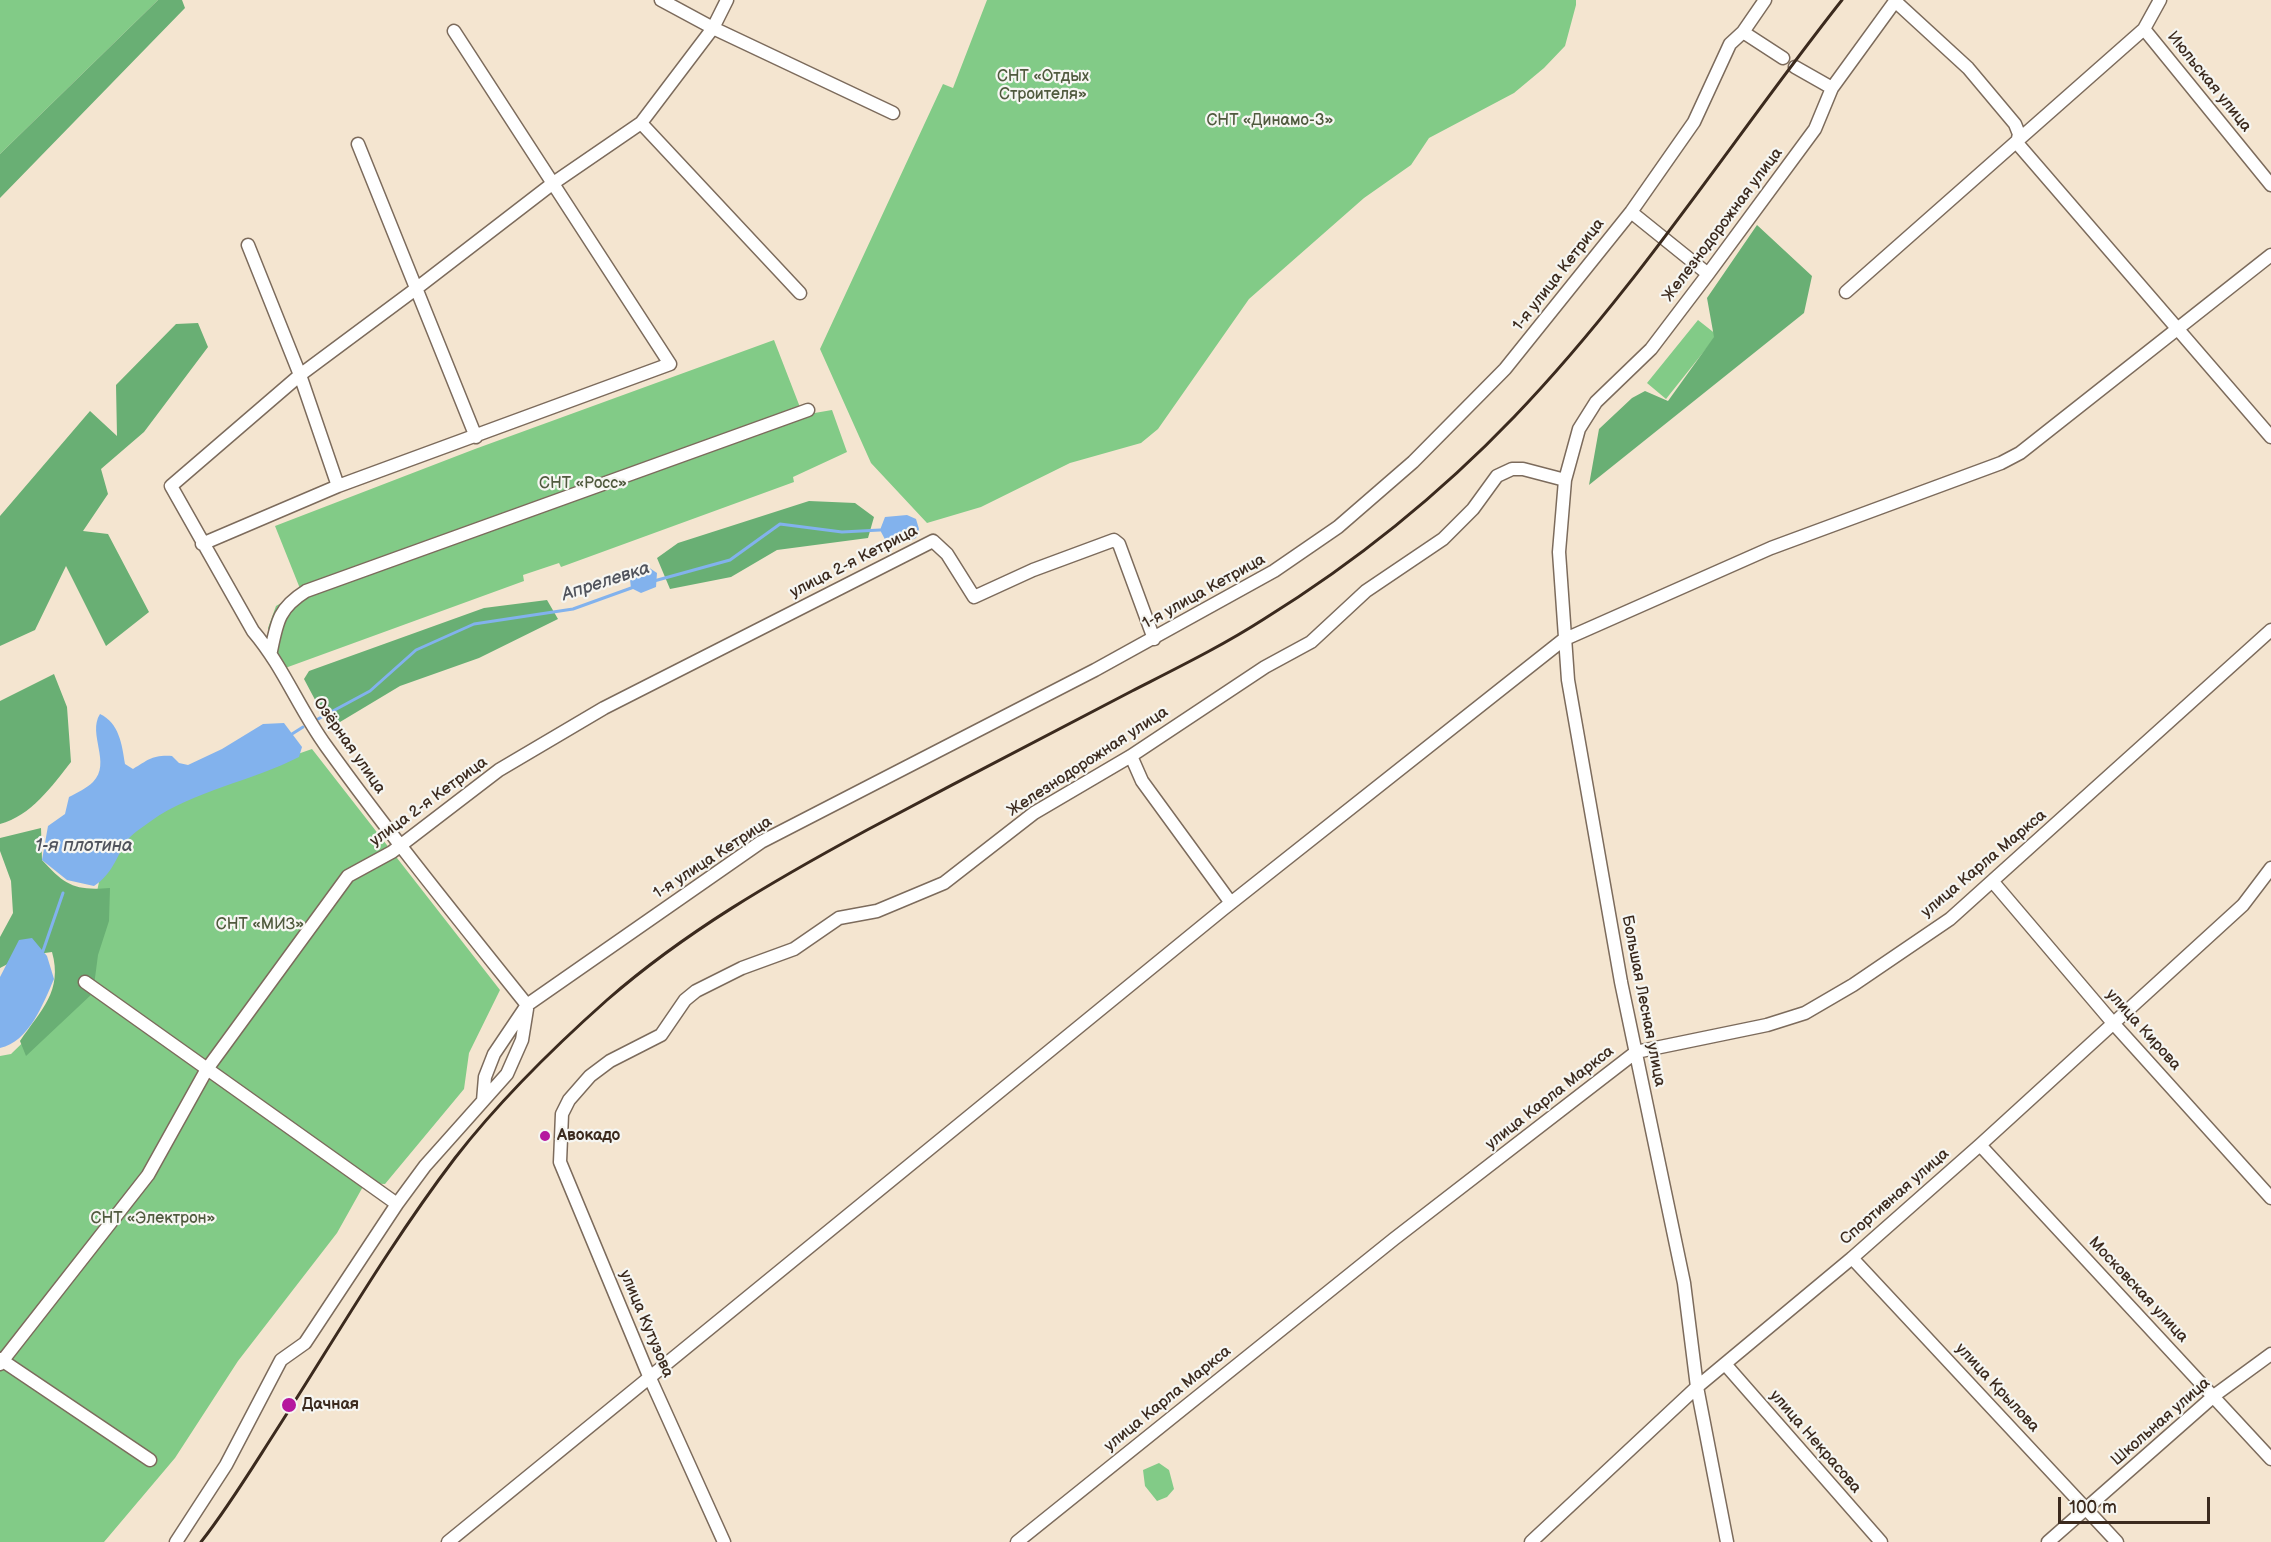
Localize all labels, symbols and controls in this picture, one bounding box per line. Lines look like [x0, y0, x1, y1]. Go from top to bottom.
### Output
street label: Июльская улица [2163, 28, 2255, 136]
park label: СНТ «Отдых Строителя» [997, 67, 1089, 105]
park label: СНТ «Динамо-3» [1206, 111, 1334, 131]
street label: Железнодорожная улица [1659, 144, 1787, 306]
street label: 1-я улица Кетрица [1509, 215, 1609, 335]
park label: СНТ «Росс» [539, 474, 627, 494]
street label: улица 2-я Кетрица [787, 522, 921, 602]
street label: 1-я улица Кетрица [1139, 550, 1269, 634]
water label: Апрелевка [559, 558, 653, 606]
street label: Озёрная улица [309, 694, 389, 798]
street label: Железнодорожная улица [1004, 703, 1172, 821]
street label: улица 2-я Кетрица [366, 753, 492, 851]
street label: улица Карла Маркса [1918, 806, 2050, 922]
street label: 1-я улица Кетрица [650, 813, 776, 903]
water label: 1-я плотина [35, 835, 133, 857]
street label: Большая Лесная улица [1617, 914, 1669, 1088]
park label: СНТ «МИЗ» [216, 915, 304, 935]
street label: улица Кирова [2101, 985, 2185, 1075]
street label: улица Карла Маркса [1482, 1042, 1618, 1154]
place label: Авокадо [557, 1126, 620, 1146]
marker: Авокадо [538, 1129, 552, 1143]
street label: Спортивная улица [1837, 1145, 1953, 1249]
park label: СНТ «Электрон» [91, 1209, 215, 1229]
street label: Московская улица [2084, 1233, 2192, 1347]
street label: улица Кутузова [615, 1267, 677, 1381]
street label: улица Крылова [1951, 1340, 2043, 1436]
street label: улица Карла Маркса [1101, 1342, 1235, 1456]
street label: Школьная улица [2108, 1374, 2214, 1470]
street label: улица Некрасова [1765, 1386, 1865, 1498]
place label: Дачная [302, 1395, 359, 1415]
marker: Дачная [280, 1396, 298, 1414]
scale bar [2061, 1485, 2212, 1523]
text: 100 m [2069, 1497, 2117, 1518]

